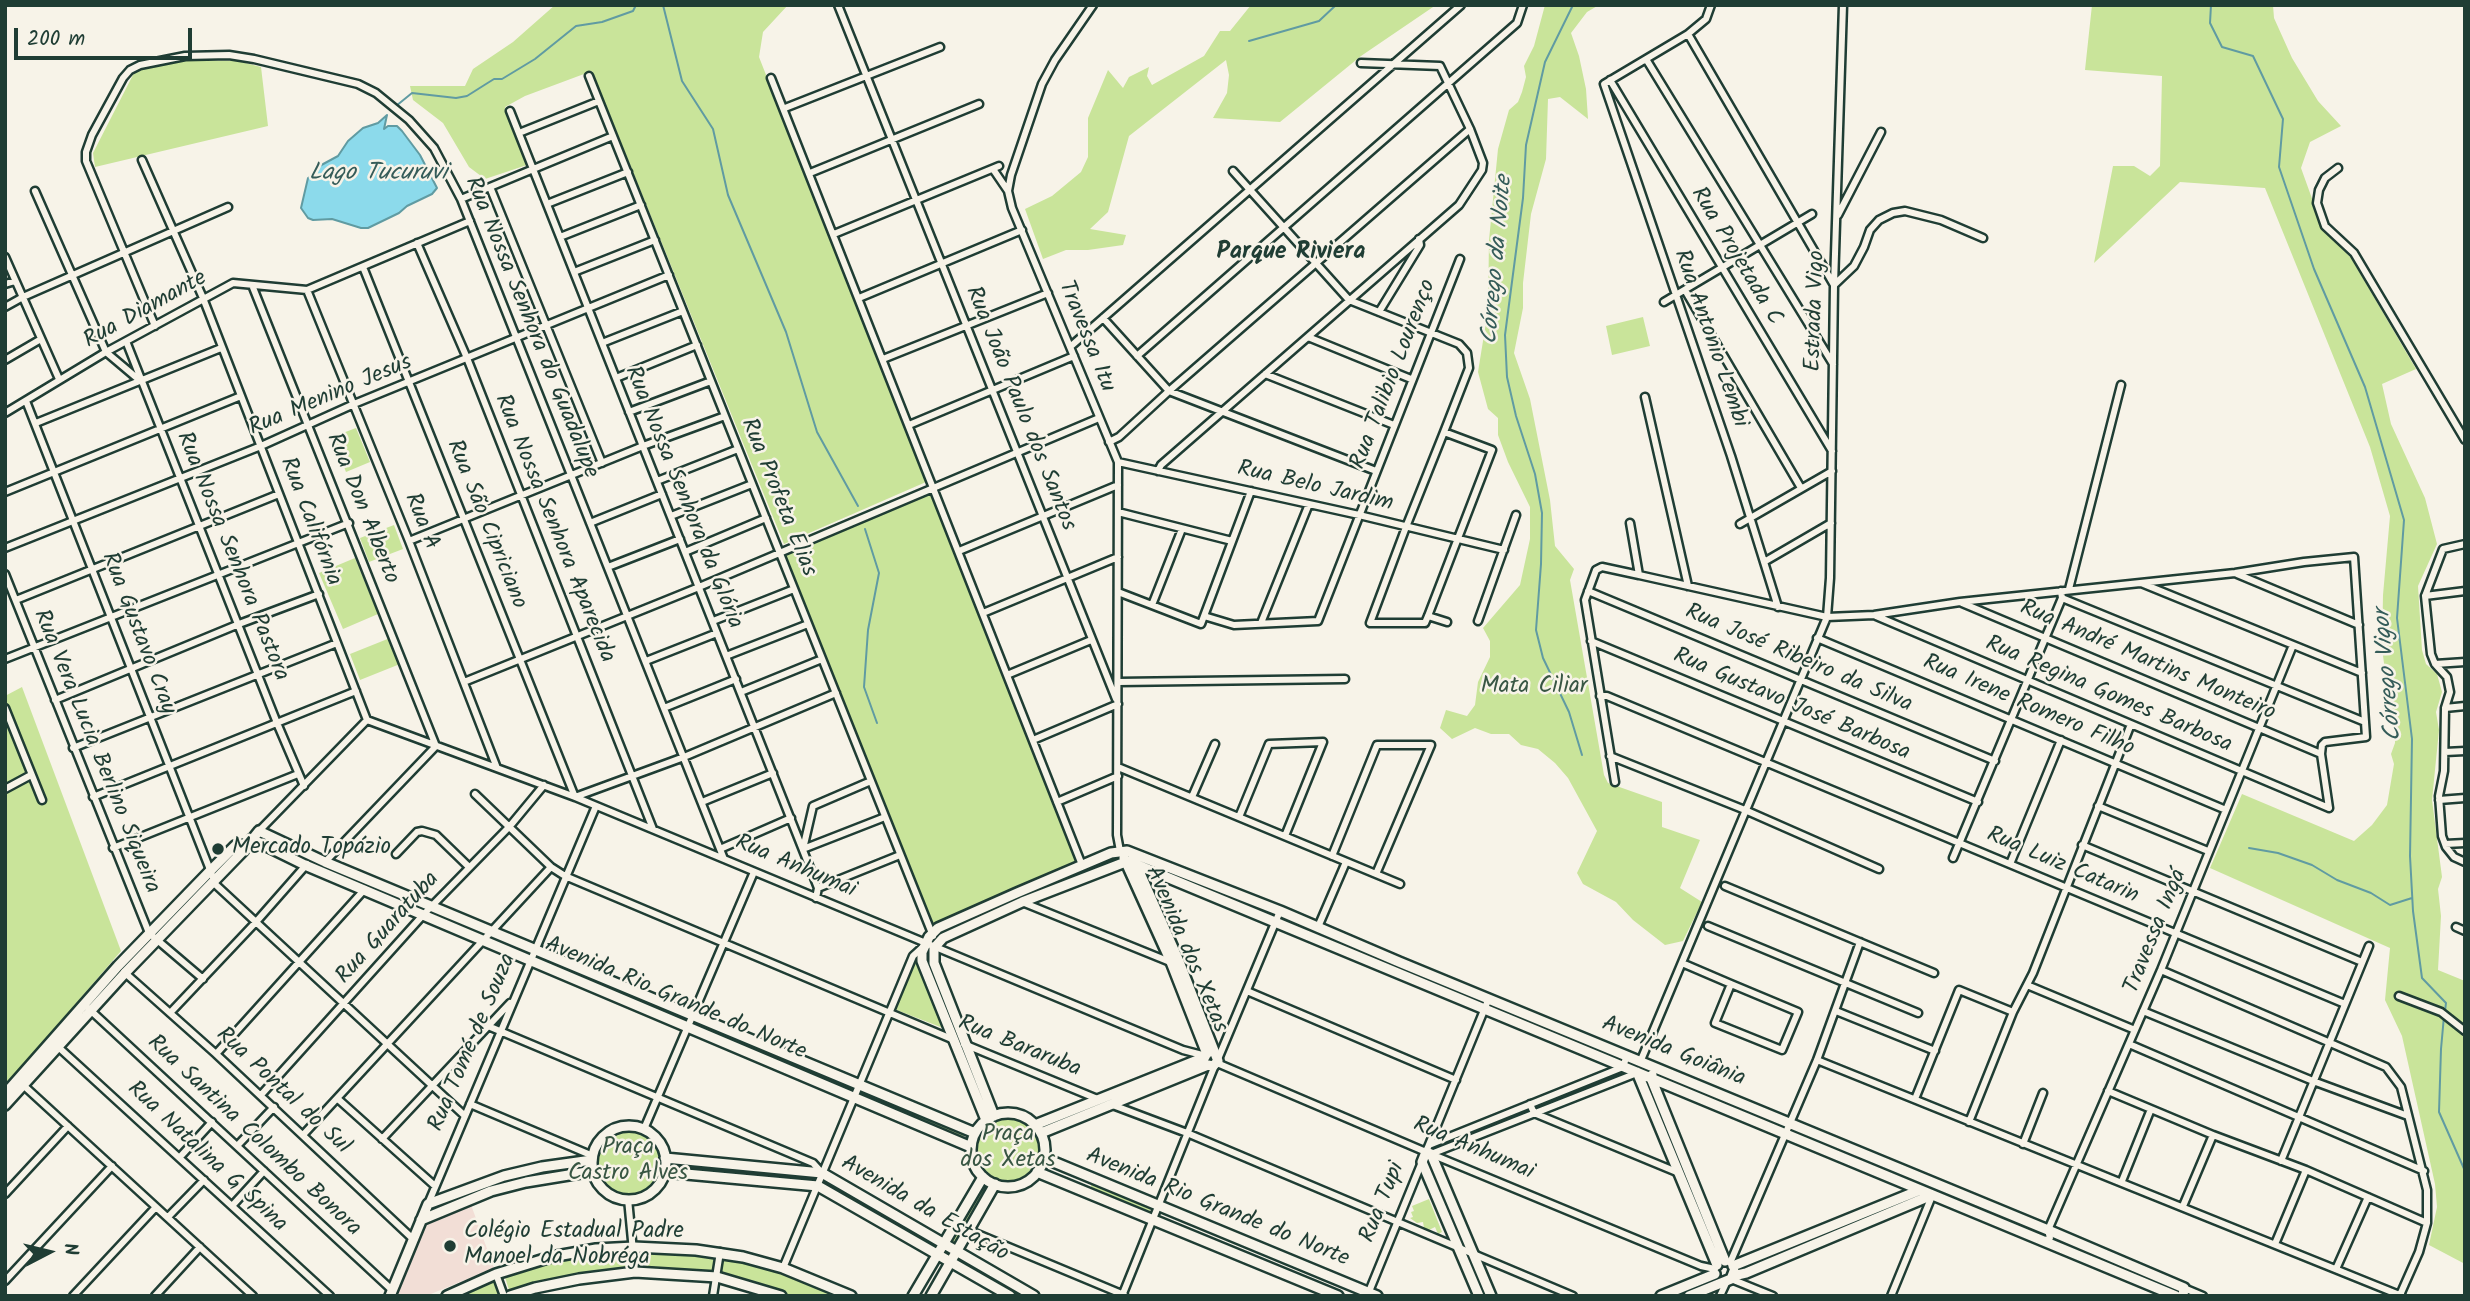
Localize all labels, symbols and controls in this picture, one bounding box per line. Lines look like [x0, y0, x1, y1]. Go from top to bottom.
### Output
scale bar [18, 14, 196, 58]
text: 200 m [27, 23, 85, 56]
water label: Lago Tucuruvi [309, 161, 447, 189]
street label: Rua Nossa Senhora do Guadalupe [457, 173, 603, 483]
water label: Córrego da Noite [1477, 174, 1521, 346]
street label: Rua Projetada C [1683, 183, 1787, 331]
district label: Parque Riviera [1217, 240, 1365, 268]
street label: Rua Antonio Lembi [1666, 246, 1752, 432]
street label: Estrada Vigo [1801, 250, 1833, 372]
street label: Rua Diamante [80, 266, 212, 356]
street label: Rua Talibio Lourenço [1346, 276, 1444, 474]
street label: Travessa Itu [1050, 277, 1120, 397]
street label: Rua João Paulo dos Santos [957, 283, 1081, 535]
street label: Rua Menino Jesus [245, 350, 417, 444]
street label: Rua Nossa Senhora da Glória [617, 363, 747, 633]
street label: Rua Nossa Senhora Aparecida [486, 391, 620, 667]
street label: Rua Profeta Elias [733, 415, 821, 581]
street label: Rua Nossa Senhora Pastora [168, 428, 294, 686]
street label: Rua Don Alberto [318, 430, 404, 588]
street label: Rua São Cipriciano [439, 437, 531, 613]
street label: Rua Califórnia [272, 454, 346, 590]
street label: Rua Belo Jardim [1234, 457, 1396, 519]
street label: Rua A [396, 490, 444, 554]
street label: Rua Gustavo Cray [93, 549, 181, 719]
street label: Rua André Martins Monteiro [2015, 596, 2279, 728]
street label: Rua José Ribeiro da Silva [1680, 600, 1916, 720]
street label: Rua Vera Lucia Berlino Siqueira [25, 606, 165, 898]
water label: Córrego Vigor [2370, 608, 2410, 742]
street label: Rua Regina Gomes Barbosa [1981, 631, 2235, 761]
street label: Rua Gustavo José Barbosa [1668, 644, 1914, 768]
street label: Rua Irene Romero Filho [1918, 650, 2138, 764]
park label: Mata Ciliar [1481, 674, 1587, 702]
street label: Rua Luiz Catarin [1982, 823, 2142, 911]
street label: Rua Anhumai [730, 830, 860, 906]
place label: Mercado Topázio [232, 835, 391, 863]
marker: Mercado Topázio [210, 841, 226, 857]
street label: Avenida dos Xetas [1137, 863, 1233, 1037]
street label: Travessa Ingá [2120, 866, 2194, 998]
street label: Rua Guaratuba [331, 867, 447, 991]
street label: Avenida Rio Grande do Norte [540, 932, 810, 1068]
street label: Rua Tomé de Souza [424, 950, 524, 1136]
street label: Rua Bararuba [954, 1011, 1084, 1085]
street label: Avenida Goiânia [1597, 1012, 1749, 1094]
street label: Rua Pontal do Sul [209, 1022, 355, 1162]
street label: Rua Santina Colombo Bonora [140, 1030, 366, 1244]
street label: Rua Natalina G Spina [120, 1077, 292, 1239]
street label: Rua Anhumai [1408, 1112, 1538, 1188]
park label: Praça dos Xetas [960, 1122, 1056, 1176]
park label: Praça Castro Alves [568, 1135, 688, 1189]
street label: Avenida Rio Grande do Norte [1081, 1143, 1353, 1275]
street label: Avenida da Estação [835, 1151, 1013, 1269]
street label: Rua Tupi [1355, 1159, 1413, 1247]
north arrow [14, 1217, 84, 1287]
place label: Colégio Estadual Padre Manoel da Nobréga [464, 1219, 684, 1273]
marker: Colégio Estadual Padre Manoel da Nobréga [442, 1238, 458, 1254]
text: N [54, 1242, 85, 1257]

